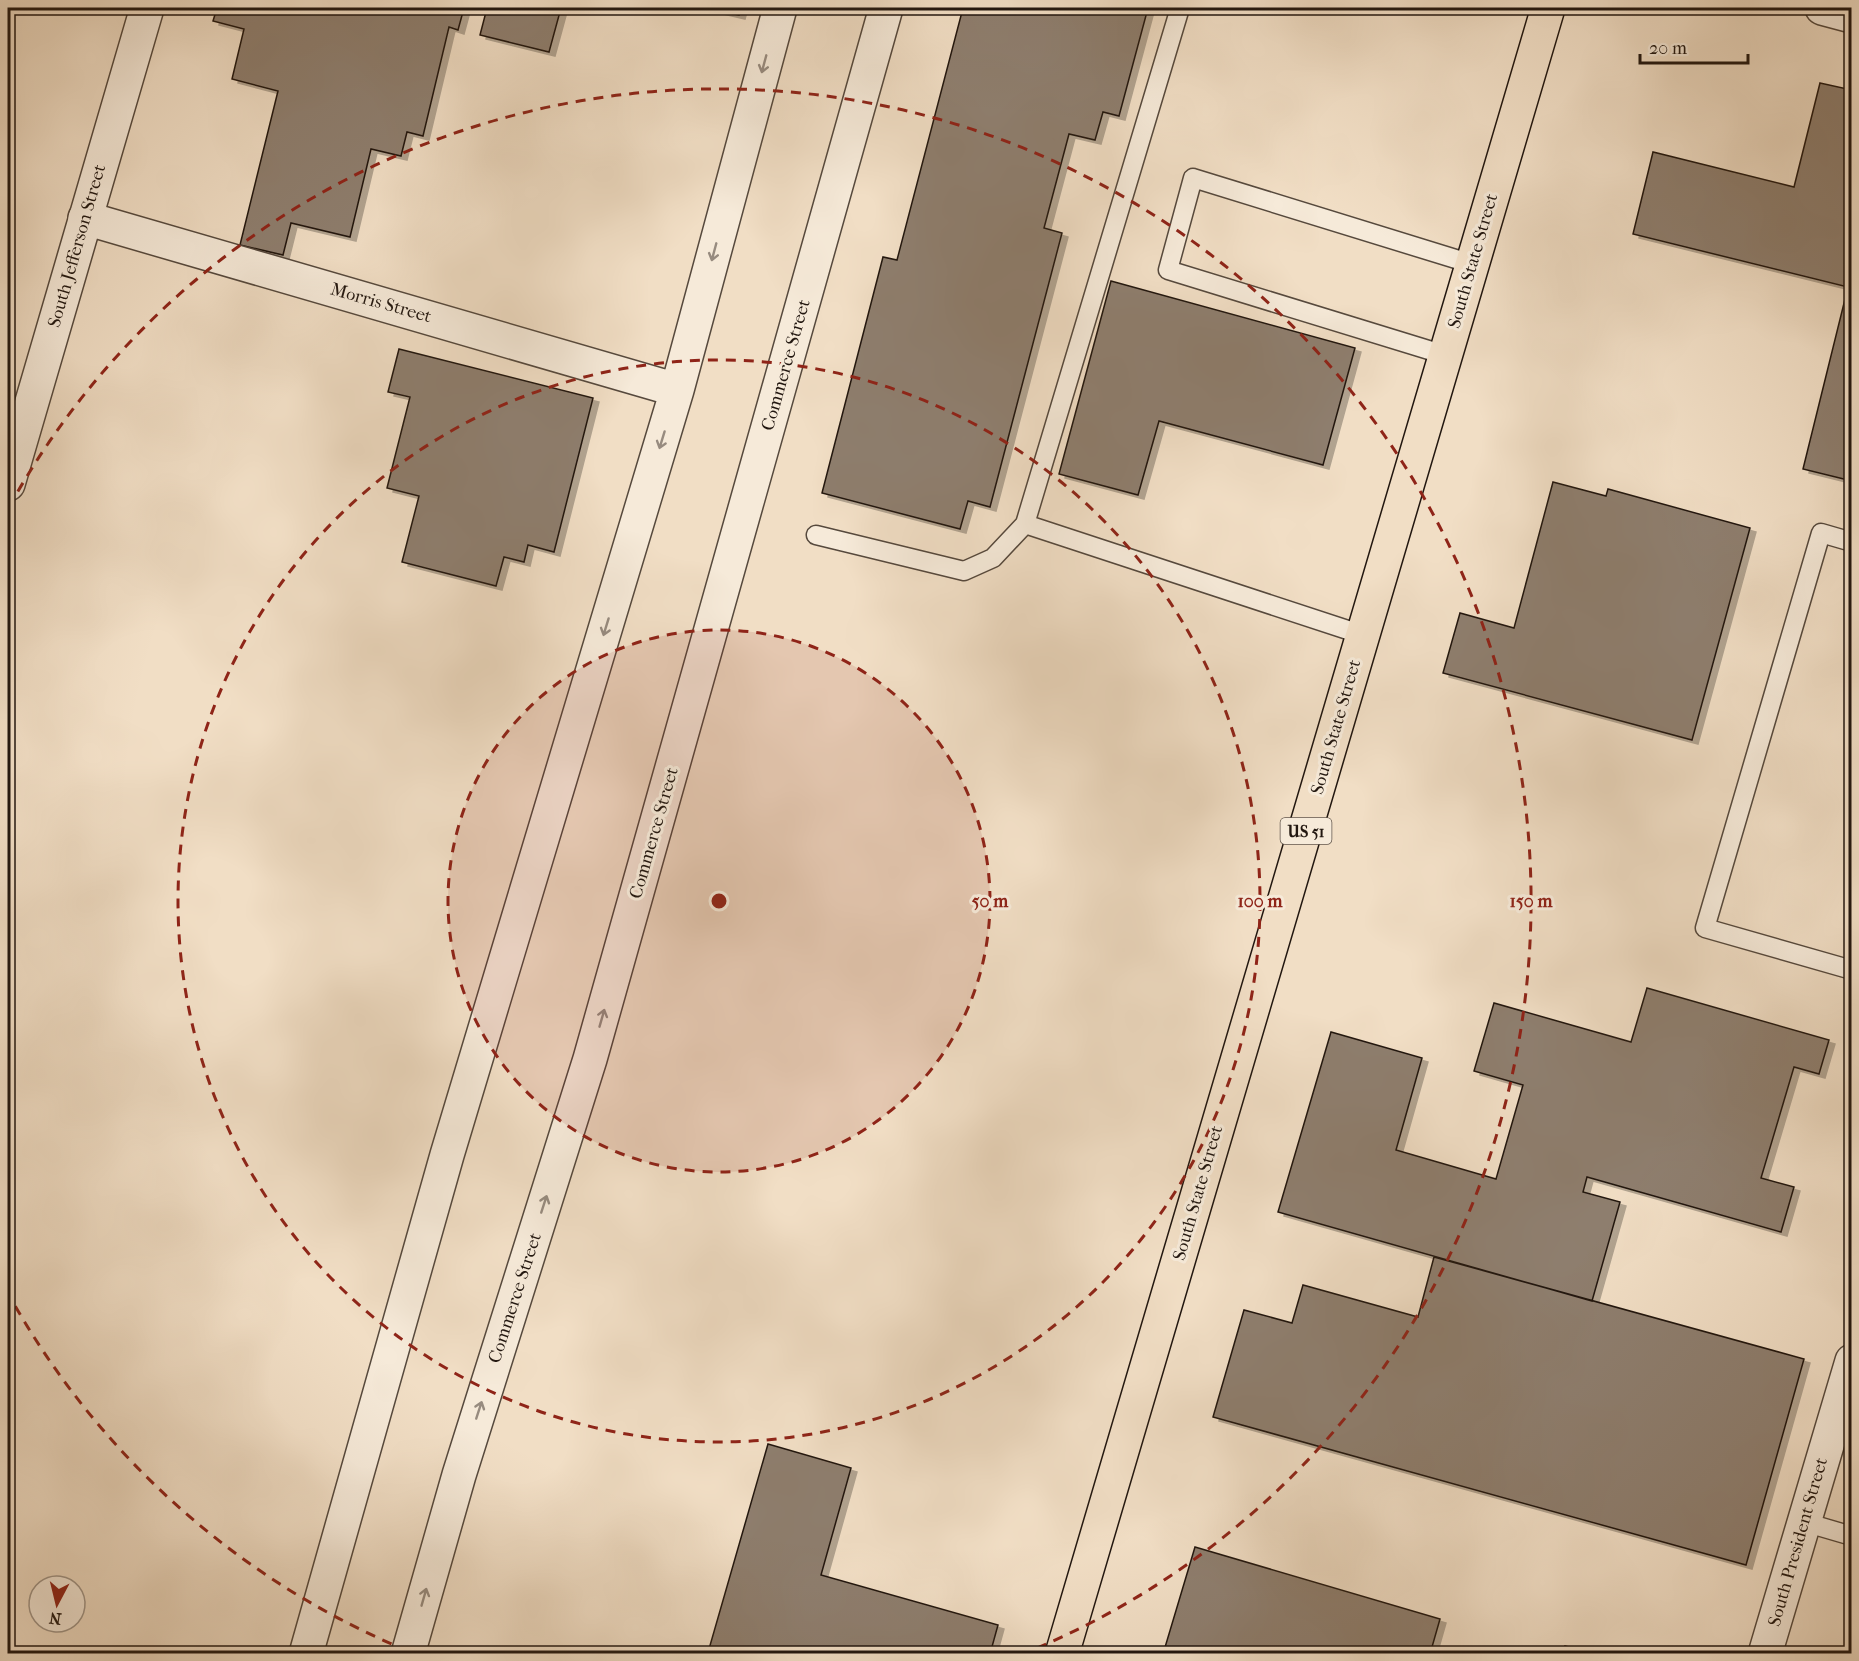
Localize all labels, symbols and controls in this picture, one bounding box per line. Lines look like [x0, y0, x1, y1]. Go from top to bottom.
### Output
scale bar [1640, 27, 1748, 65]
text: 20 m [1649, 38, 1687, 59]
one-way arrow [758, 54, 770, 73]
street label: South Jefferson Street [44, 161, 111, 330]
street label: South State Street [1444, 191, 1502, 331]
one-way arrow [708, 242, 719, 261]
street label: Morris Street [328, 279, 434, 328]
street label: Commerce Street [757, 296, 815, 433]
one-way arrow [656, 430, 667, 449]
one-way arrow [600, 617, 611, 636]
street label: South State Street [1307, 657, 1365, 797]
street label: Commerce Street [625, 764, 683, 901]
road number: US 51 [1280, 818, 1332, 844]
centre of rings [709, 891, 729, 911]
text: 50 m [972, 891, 1009, 912]
text: 100 m [1237, 891, 1284, 912]
text: 150 m [1510, 891, 1553, 912]
one-way arrow [597, 1009, 608, 1028]
street label: South State Street [1169, 1123, 1227, 1263]
one-way arrow [540, 1195, 551, 1214]
street label: Commerce Street [484, 1230, 546, 1366]
one-way arrow [474, 1401, 485, 1420]
street label: South President Street [1764, 1455, 1832, 1629]
north arrow [27, 1574, 87, 1634]
one-way arrow [419, 1588, 430, 1607]
text: N [47, 1608, 62, 1629]

